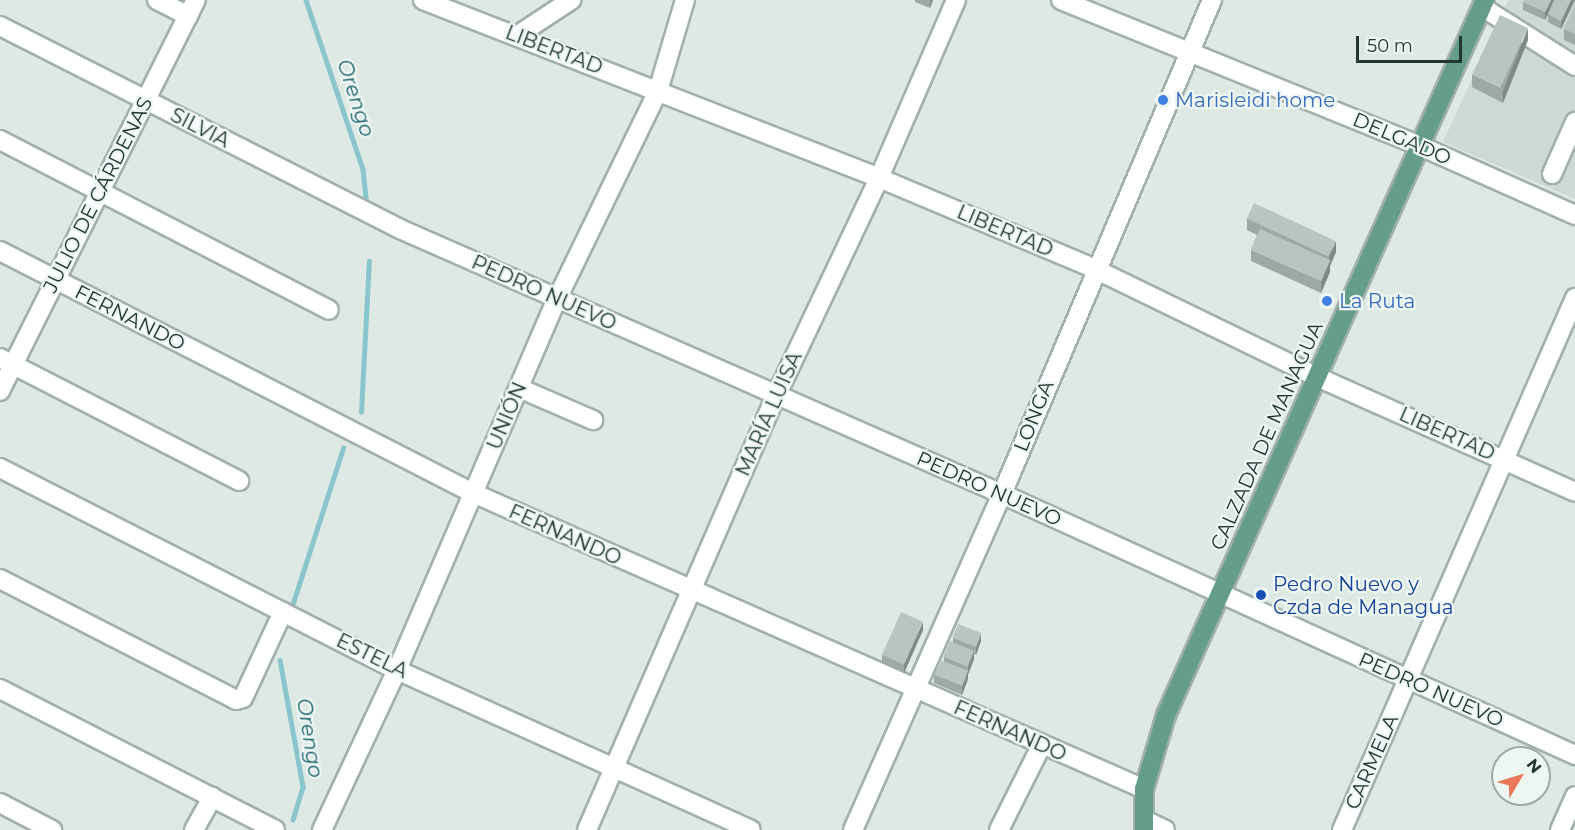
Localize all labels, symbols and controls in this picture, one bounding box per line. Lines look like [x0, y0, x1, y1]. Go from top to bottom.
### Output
street label: LIBERTAD [502, 20, 606, 80]
scale bar [1359, 24, 1466, 62]
text: 50 m [1367, 35, 1413, 57]
water label: Orengo [332, 56, 380, 140]
place label: Marisleidi home [1175, 88, 1335, 112]
street label: JULIO DE CÁRDENAS [38, 93, 158, 297]
marker: Marisleidi home [1156, 93, 1170, 107]
street label: SILVIA [166, 103, 234, 153]
street label: DELGADO [1349, 108, 1455, 170]
street label: LIBERTAD [953, 200, 1057, 262]
street label: PEDRO NUEVO [468, 250, 620, 336]
street label: FERNANDO [71, 280, 189, 356]
place label: La Ruta [1339, 289, 1415, 313]
marker: La Ruta [1320, 294, 1334, 308]
street label: CALZADA DE MANAGUA [1206, 318, 1328, 554]
street label: MARÍA LUISA [731, 348, 807, 480]
street label: LONGA [1009, 377, 1059, 455]
street label: UNIÓN [482, 379, 532, 453]
street label: LIBERTAD [1395, 402, 1499, 466]
street label: PEDRO NUEVO [913, 446, 1065, 532]
street label: FERNANDO [505, 499, 625, 571]
place label: Pedro Nuevo y Czda de Managua [1273, 572, 1454, 619]
marker: Pedro Nuevo y Czda de Managua [1254, 588, 1268, 602]
street label: ESTELA [332, 628, 412, 684]
street label: PEDRO NUEVO [1355, 647, 1507, 733]
street label: FERNANDO [950, 695, 1070, 767]
water label: Orengo [291, 696, 329, 780]
street label: CARMELA [1340, 711, 1404, 813]
north arrow [1491, 746, 1551, 806]
text: N [1523, 755, 1545, 777]

